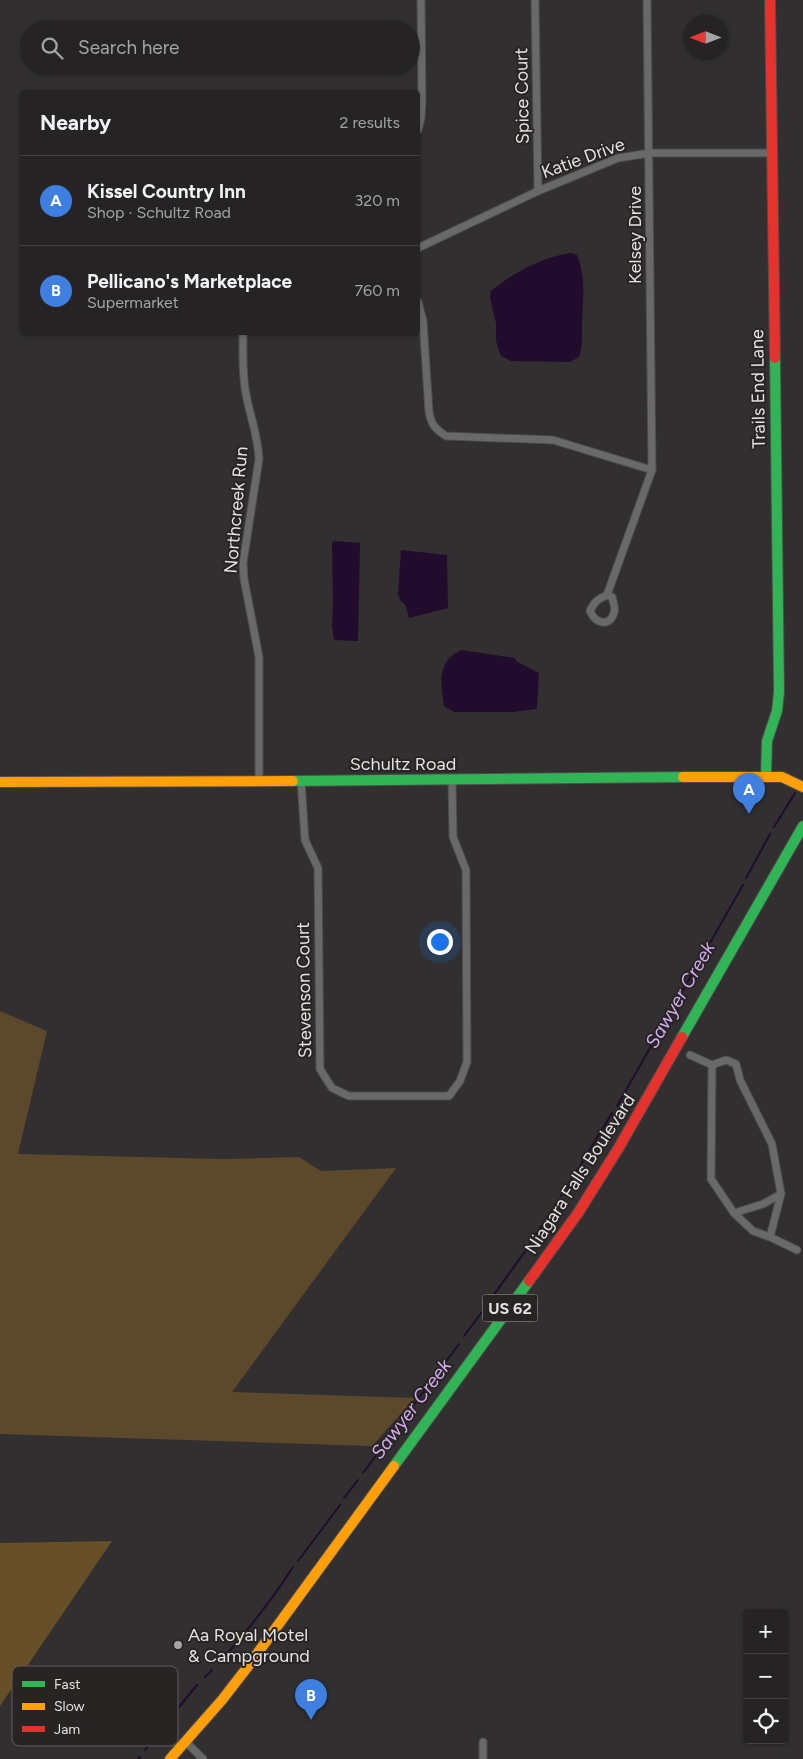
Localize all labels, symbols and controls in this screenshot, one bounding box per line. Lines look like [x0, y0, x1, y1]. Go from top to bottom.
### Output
north arrow [683, 15, 728, 60]
search box [20, 20, 420, 75]
icon: search [38, 34, 66, 62]
text: Search here [78, 36, 180, 59]
street label: Spice Court [510, 48, 534, 144]
text: Nearby [40, 110, 111, 135]
text: 2 results [340, 113, 400, 132]
street label: Katie Drive [538, 133, 628, 183]
text: Kissel Country Inn [87, 180, 246, 203]
street label: Kelsey Drive [624, 186, 646, 284]
text: A [50, 191, 62, 210]
text: 320 m [355, 191, 400, 210]
text: Shop · Schultz Road [87, 203, 231, 222]
text: Pellicano's Marketplace [87, 270, 292, 293]
text: B [51, 281, 61, 300]
text: 760 m [355, 281, 400, 300]
text: Supermarket [87, 293, 179, 312]
street label: Trails End Lane [746, 329, 770, 449]
street label: Northcreek Run [219, 446, 253, 574]
street label: Schultz Road [350, 753, 456, 775]
pin: A [733, 773, 765, 814]
street label: Stevenson Court [292, 922, 316, 1058]
your location [427, 929, 453, 955]
water label: Sawyer Creek [640, 937, 720, 1052]
street label: Niagara Falls Boulevard [520, 1090, 640, 1258]
road number: US 62 [482, 1295, 538, 1322]
water label: Sawyer Creek [366, 1354, 457, 1464]
map controls [743, 1609, 788, 1744]
button: + [743, 1609, 788, 1654]
place label: Aa Royal Motel & Campground [188, 1624, 310, 1667]
marker: Aa Royal Motel & Campground [172, 1639, 184, 1651]
button: − [743, 1654, 788, 1699]
legend [12, 1666, 178, 1746]
text: Fast [54, 1676, 80, 1693]
pin: B [295, 1679, 327, 1720]
text: Slow [54, 1698, 85, 1715]
button: locate [743, 1699, 788, 1744]
text: Jam [54, 1721, 80, 1738]

